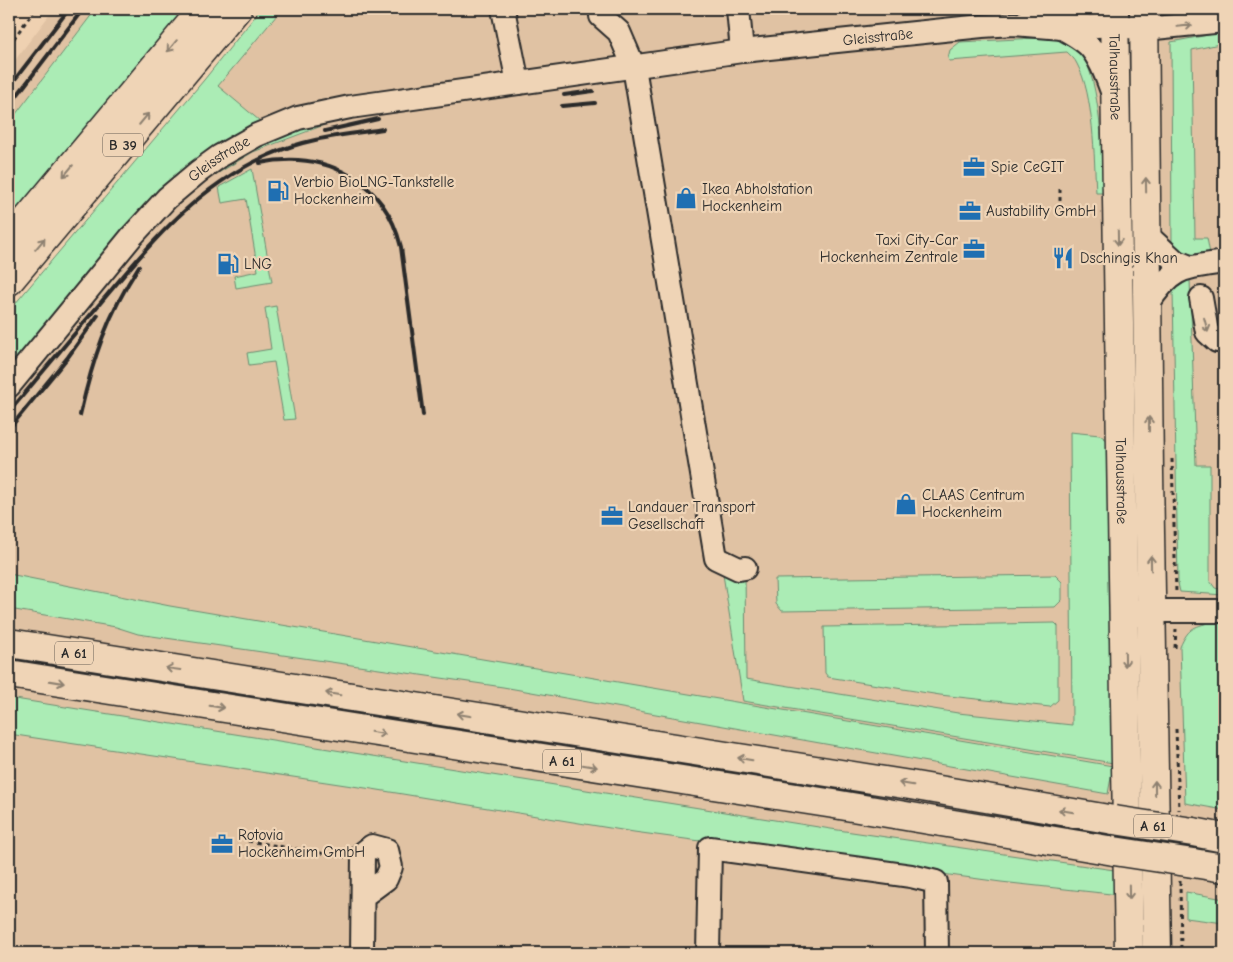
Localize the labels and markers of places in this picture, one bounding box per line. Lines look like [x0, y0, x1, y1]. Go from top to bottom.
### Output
office icon: Spie CeGIT [961, 154, 987, 180]
place label: Spie CeGIT [991, 158, 1065, 176]
place label: Verbio BioLNG-Tankstelle Hockenheim [294, 173, 455, 208]
fuel station icon: Verbio BioLNG-Tankstelle Hockenheim [265, 178, 291, 204]
place label: Ikea Abholstation Hockenheim [702, 180, 813, 215]
shop icon: Ikea Abholstation Hockenheim [673, 185, 699, 211]
office icon: Austability GmbH [957, 198, 983, 224]
place label: Austability GmbH [986, 202, 1096, 220]
place label: Taxi City-Car Hockenheim Zentrale [820, 231, 958, 266]
office icon: Taxi City-Car Hockenheim Zentrale [961, 236, 987, 262]
restaurant icon: Dschingis Khan [1050, 245, 1076, 271]
place label: Dschingis Khan [1080, 249, 1178, 267]
fuel station icon: LNG [215, 251, 241, 277]
place label: LNG [244, 255, 272, 273]
place label: CLAAS Centrum Hockenheim [922, 486, 1025, 521]
shop icon: CLAAS Centrum Hockenheim [893, 491, 919, 517]
place label: Landauer Transport Gesellschaft [628, 498, 756, 533]
office icon: Landauer Transport Gesellschaft [599, 503, 625, 529]
place label: Rotovia Hockenheim GmbH [238, 826, 365, 861]
office icon: Rotovia Hockenheim GmbH [209, 831, 235, 857]

